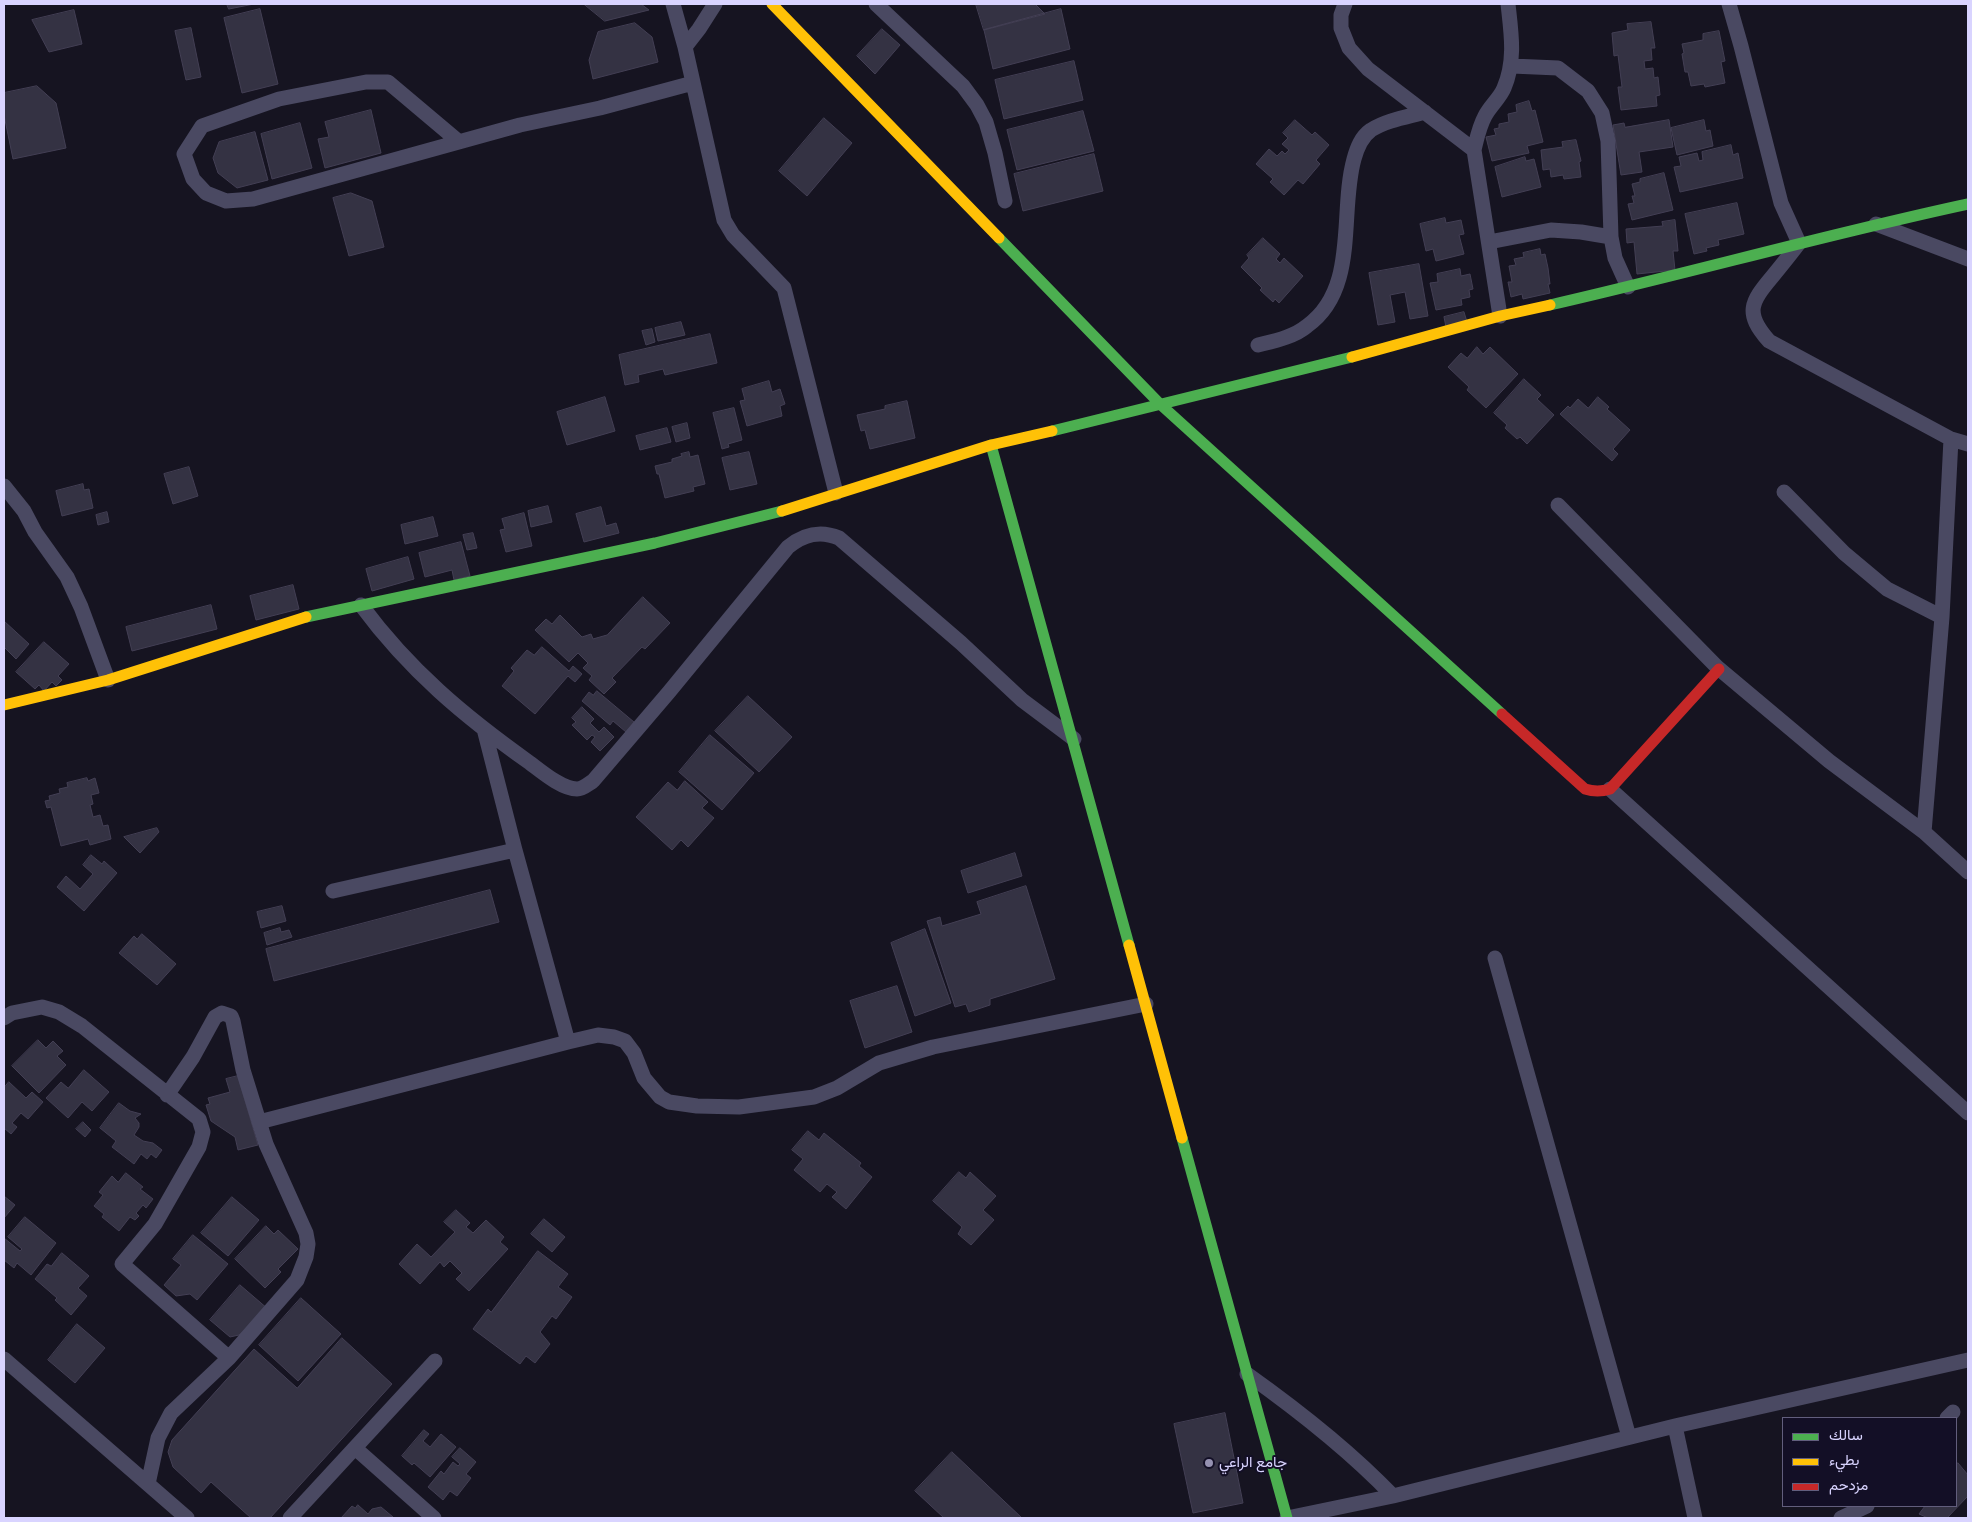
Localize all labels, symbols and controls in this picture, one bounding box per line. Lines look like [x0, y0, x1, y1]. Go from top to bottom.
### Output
legend [1782, 1417, 1957, 1507]
text: سالك [1829, 1426, 1863, 1444]
text: بطيء [1829, 1451, 1859, 1469]
place label: جامع الراعي [1219, 1454, 1287, 1472]
marker: جامع الراعي [1203, 1457, 1215, 1469]
text: مزدحم [1829, 1476, 1868, 1494]

